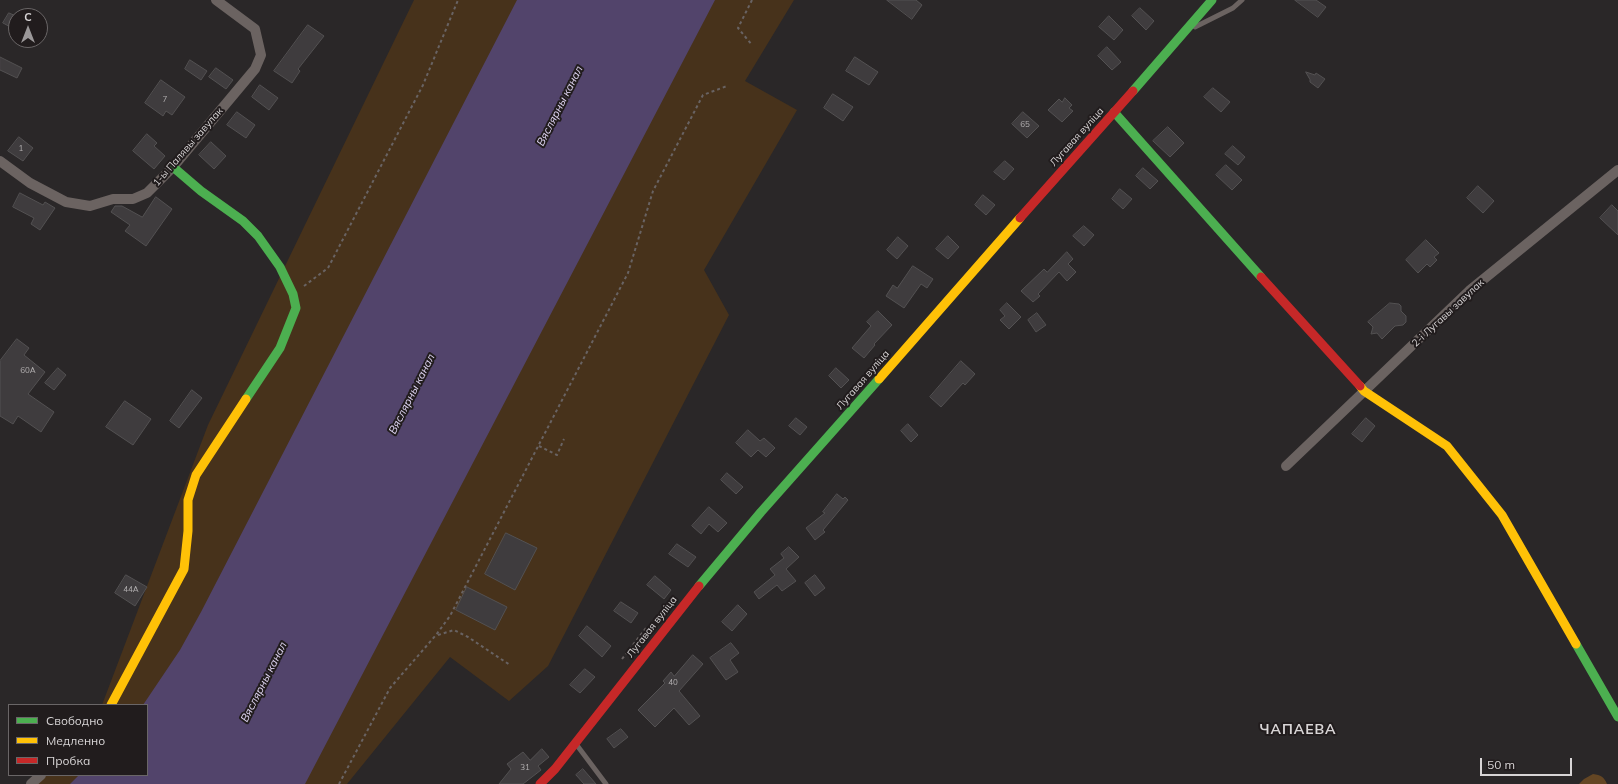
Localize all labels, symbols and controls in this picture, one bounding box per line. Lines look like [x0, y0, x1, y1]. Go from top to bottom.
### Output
north arrow [8, 8, 48, 48]
text: С [24, 10, 32, 24]
water label: Вяслярны канал [534, 64, 586, 148]
house number: 7 [163, 95, 167, 105]
street label: 1-ы Палявы завулак [151, 105, 225, 189]
street label: Лугавая вуліца [1048, 105, 1106, 169]
house number: 65 [1020, 120, 1030, 130]
house number: 1 [19, 144, 23, 154]
street label: 2-і Лугавы завулак [1410, 277, 1486, 349]
street label: Лугавая вуліца [834, 348, 892, 412]
water label: Вяслярны канал [386, 352, 438, 436]
house number: 60А [20, 366, 36, 376]
house number: 44А [123, 585, 139, 595]
street label: Лугавая вуліца [624, 594, 680, 660]
water label: Вяслярны канал [238, 640, 290, 724]
house number: 40 [668, 678, 678, 688]
legend [8, 704, 148, 776]
text: Свободно [46, 713, 103, 728]
district label: ЧАПАЕВА [1259, 722, 1337, 738]
text: Медленно [46, 733, 105, 748]
scale bar [1482, 750, 1574, 776]
text: Пробка [46, 753, 90, 768]
text: 50 m [1487, 757, 1515, 772]
house number: 31 [520, 763, 530, 773]

